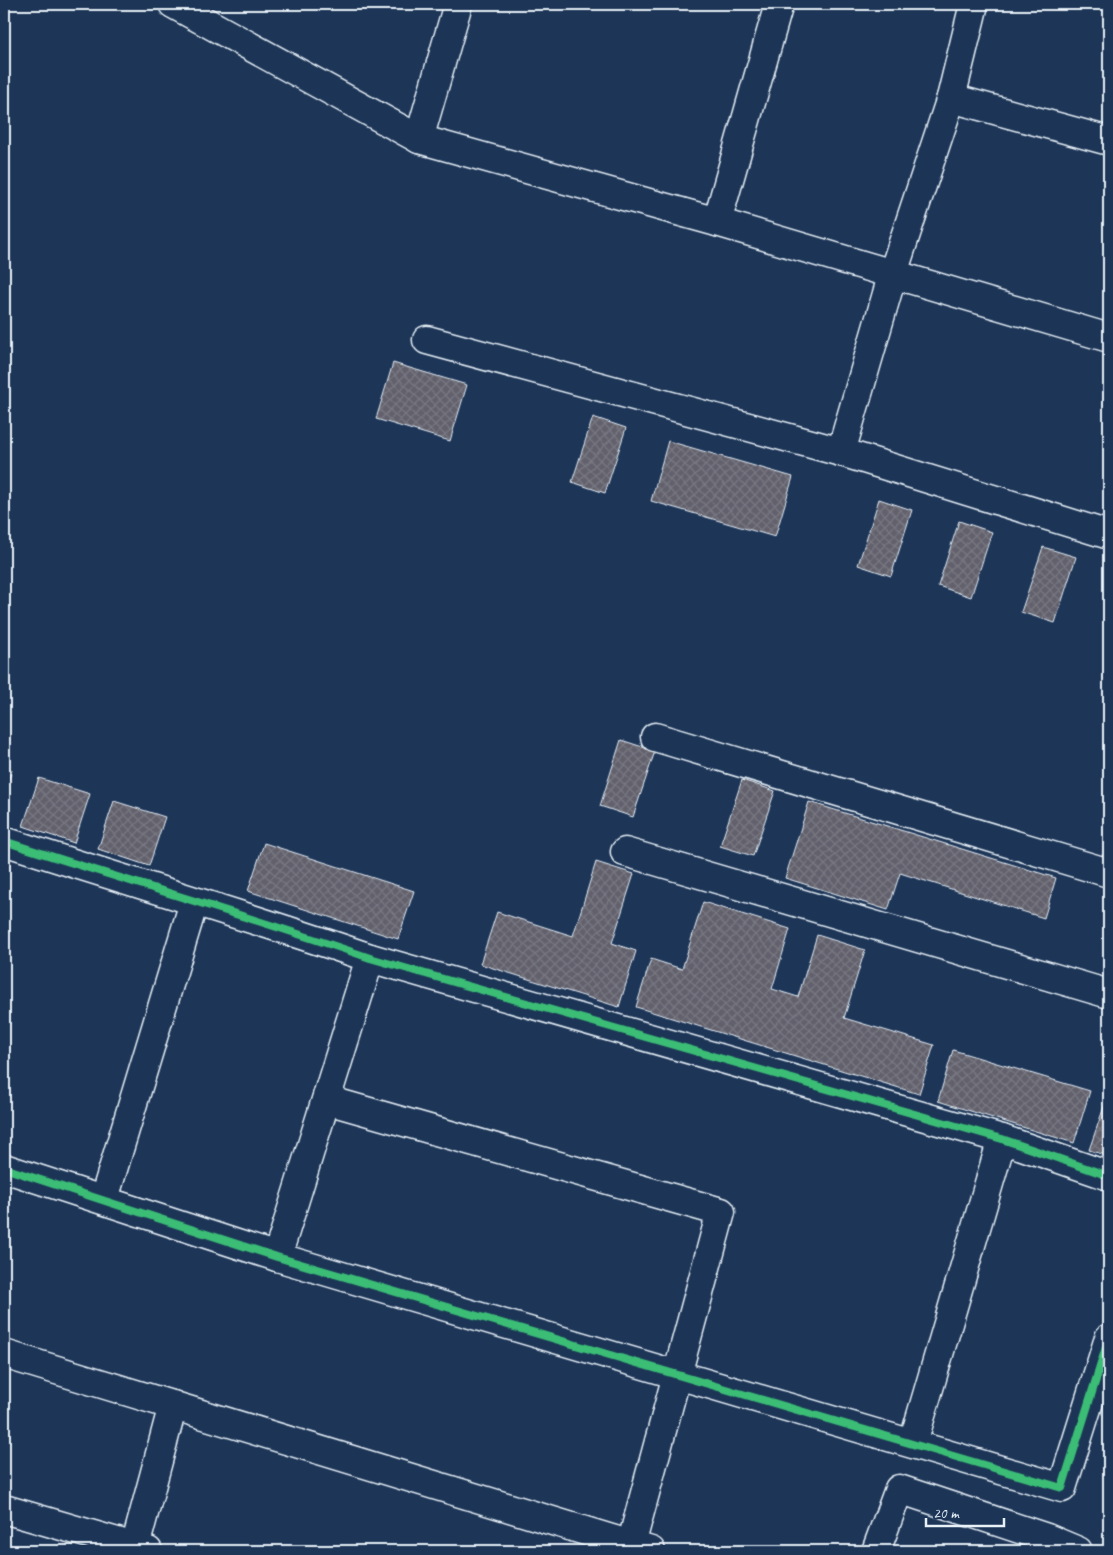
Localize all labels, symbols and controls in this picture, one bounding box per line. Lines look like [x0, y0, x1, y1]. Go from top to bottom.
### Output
scale bar [926, 1495, 1003, 1527]
text: 20 m [933, 1504, 960, 1523]

